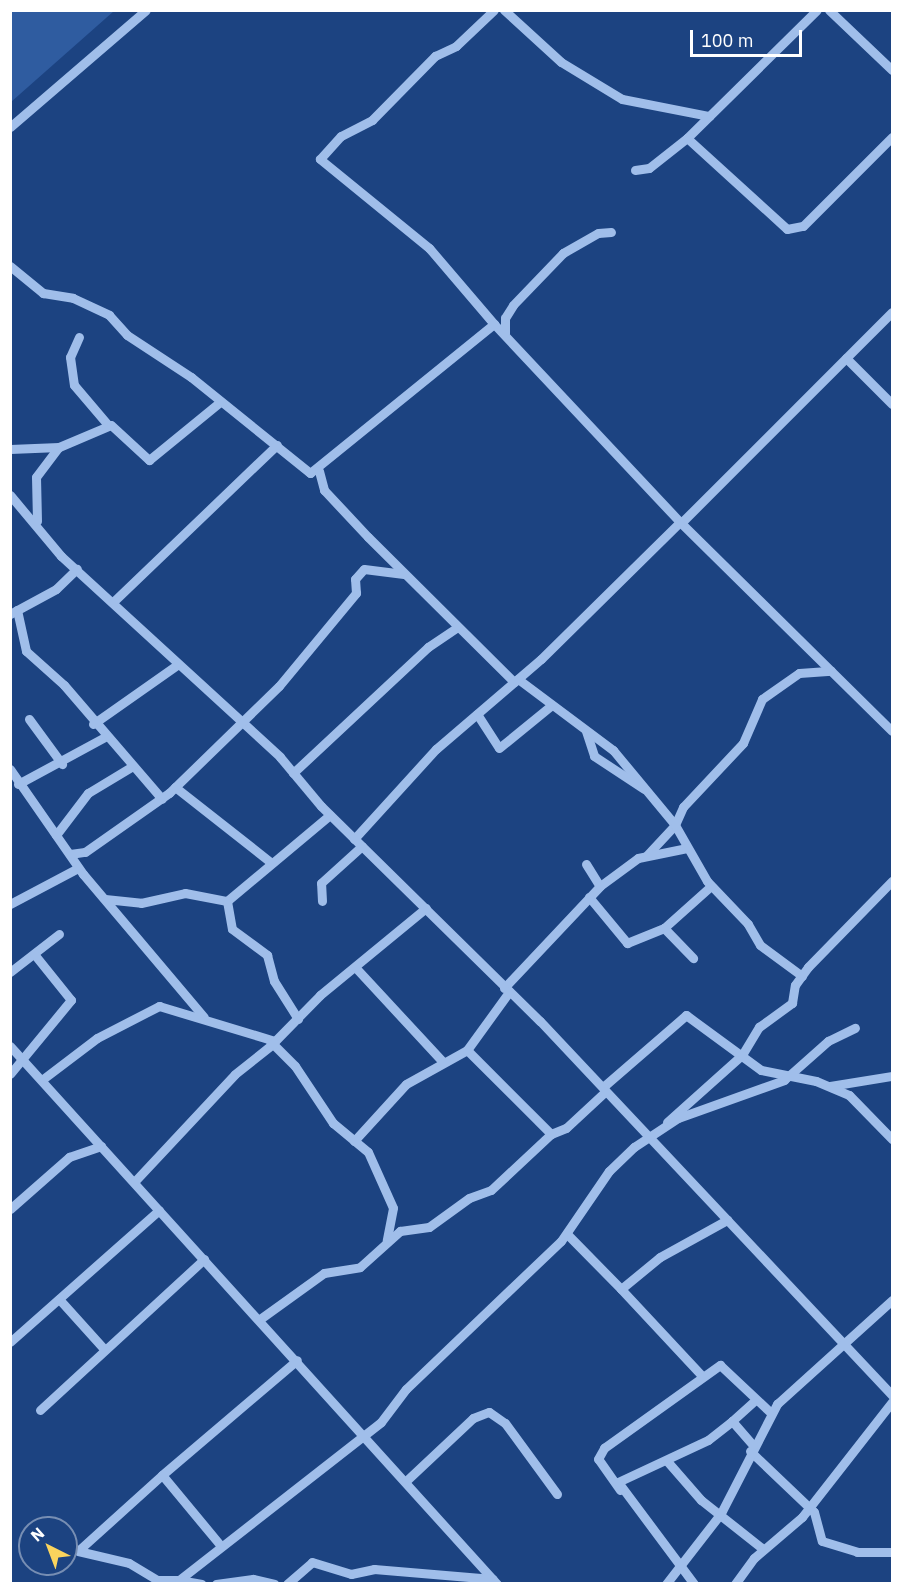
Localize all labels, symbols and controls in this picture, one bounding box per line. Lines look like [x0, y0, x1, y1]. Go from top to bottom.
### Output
scale bar [693, 18, 806, 56]
text: 100 m [701, 29, 753, 52]
north arrow [18, 1516, 78, 1576]
text: N [26, 1523, 48, 1545]

